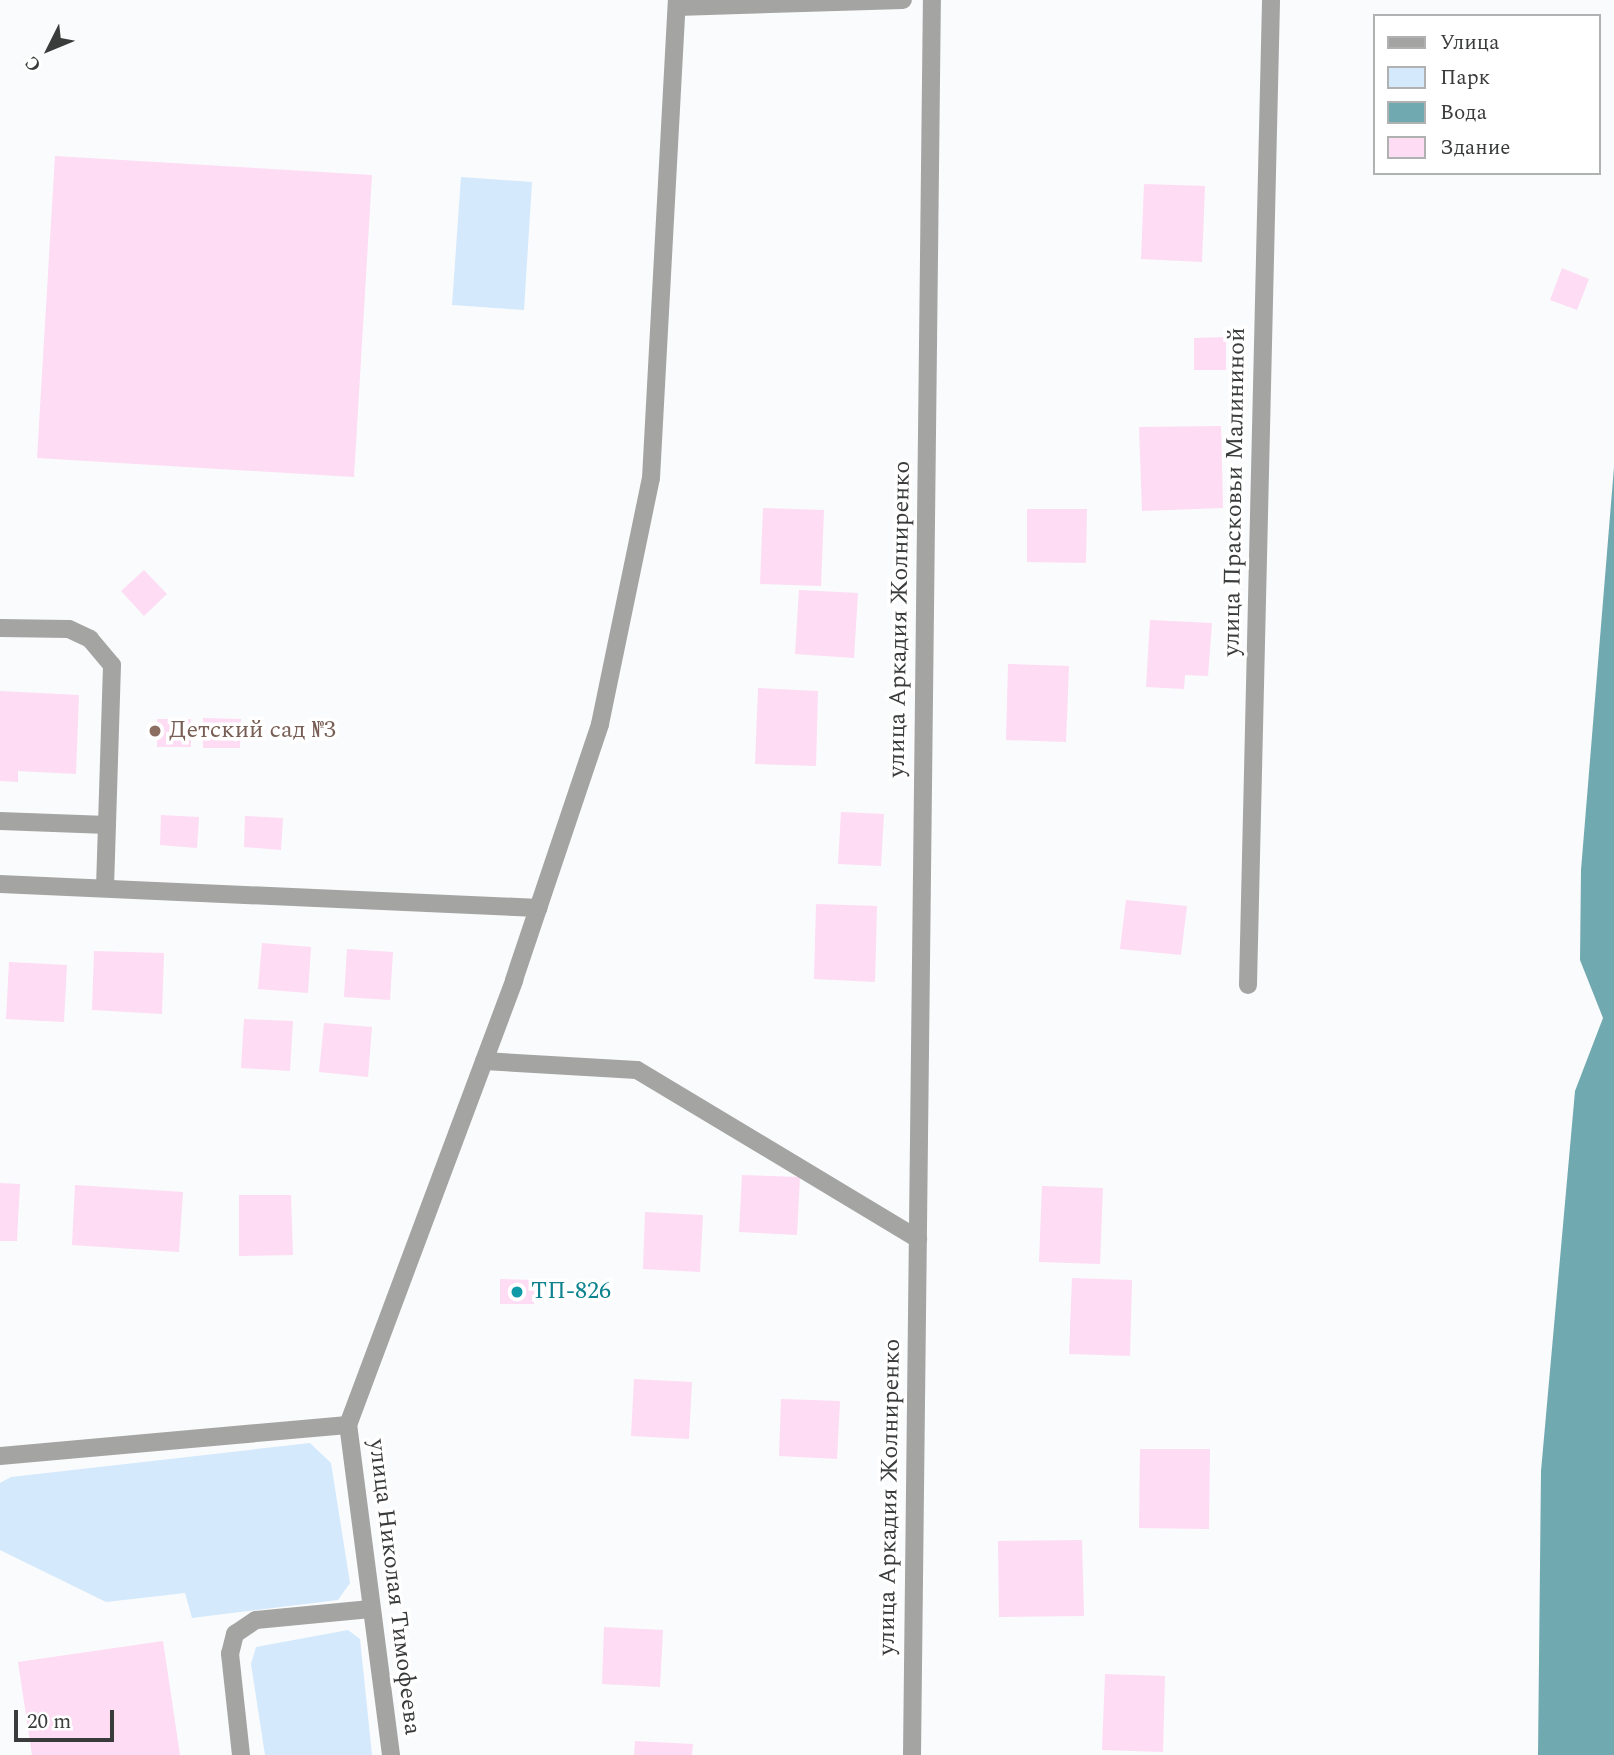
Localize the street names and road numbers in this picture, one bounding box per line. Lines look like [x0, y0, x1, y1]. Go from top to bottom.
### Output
street label: улица Прасковьи Малининой [1218, 327, 1252, 657]
street label: улица Аркадия Жолниренко [883, 460, 917, 778]
street label: улица Аркадия Жолниренко [873, 1338, 907, 1656]
street label: улица Николая Тимофеева [362, 1437, 426, 1737]

